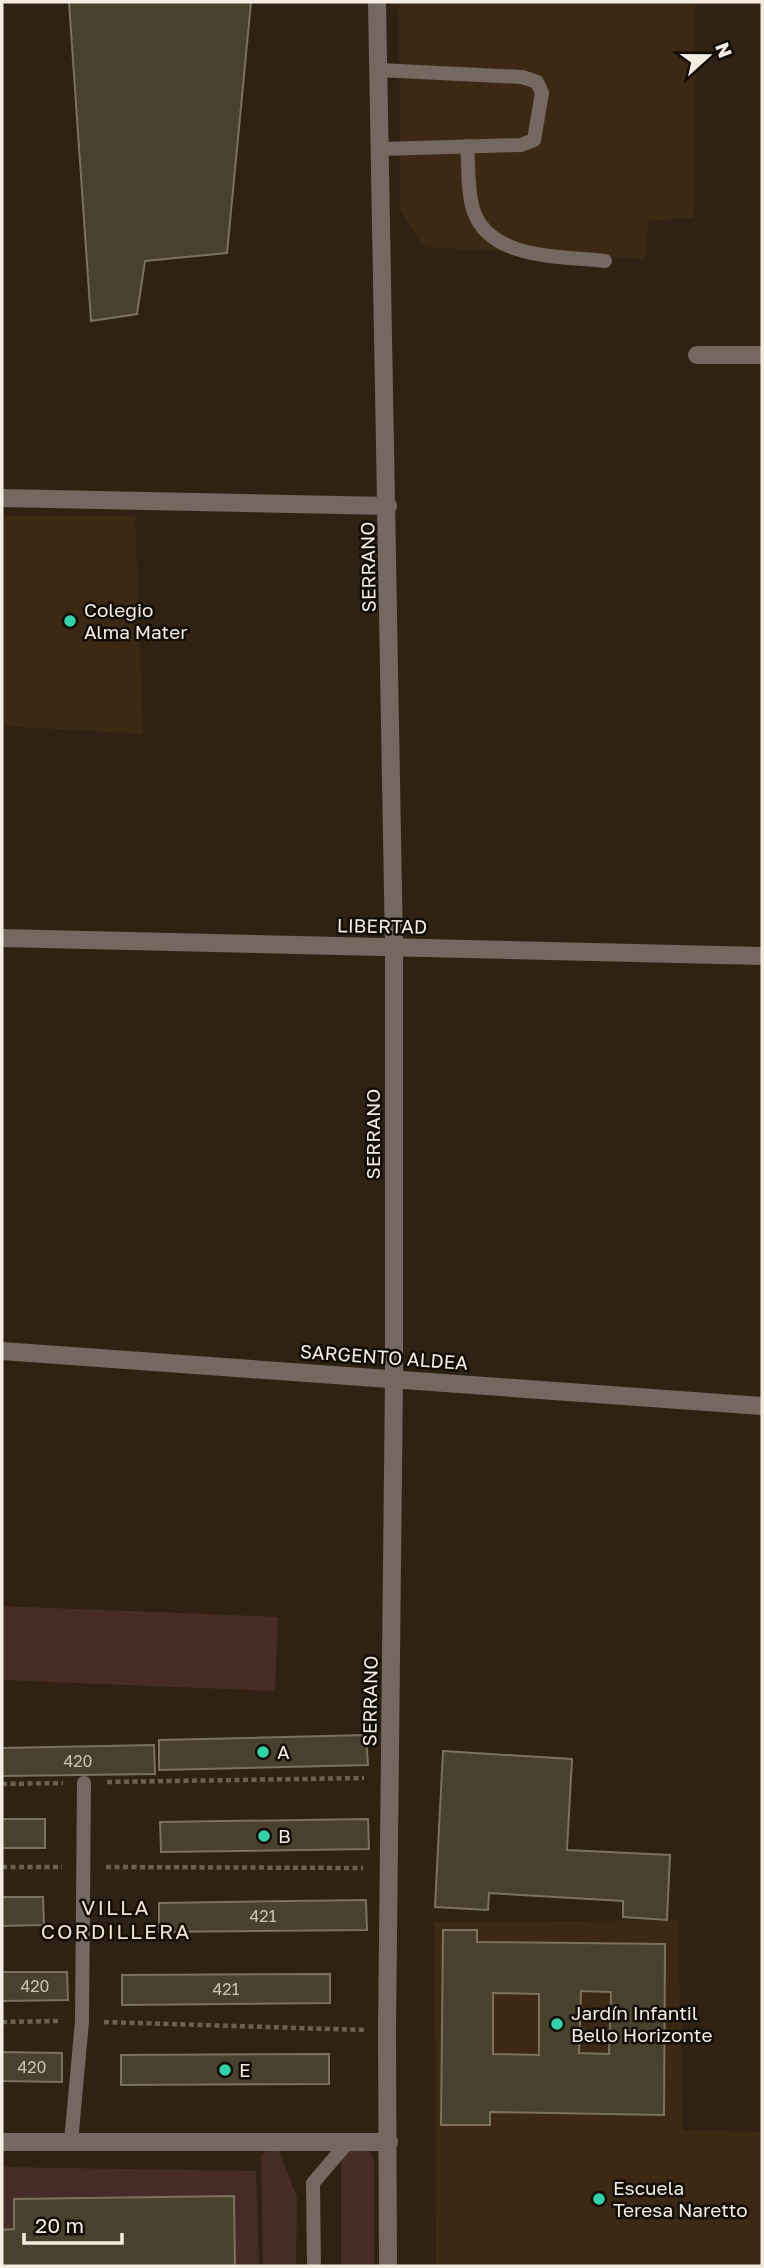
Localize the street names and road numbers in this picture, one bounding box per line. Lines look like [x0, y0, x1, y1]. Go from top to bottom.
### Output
street label: SERRANO [355, 521, 380, 613]
street label: LIBERTAD [337, 913, 427, 938]
street label: SERRANO [361, 1089, 384, 1179]
street label: SARGENTO ALDEA [299, 1339, 469, 1374]
street label: SERRANO [357, 1655, 382, 1747]

